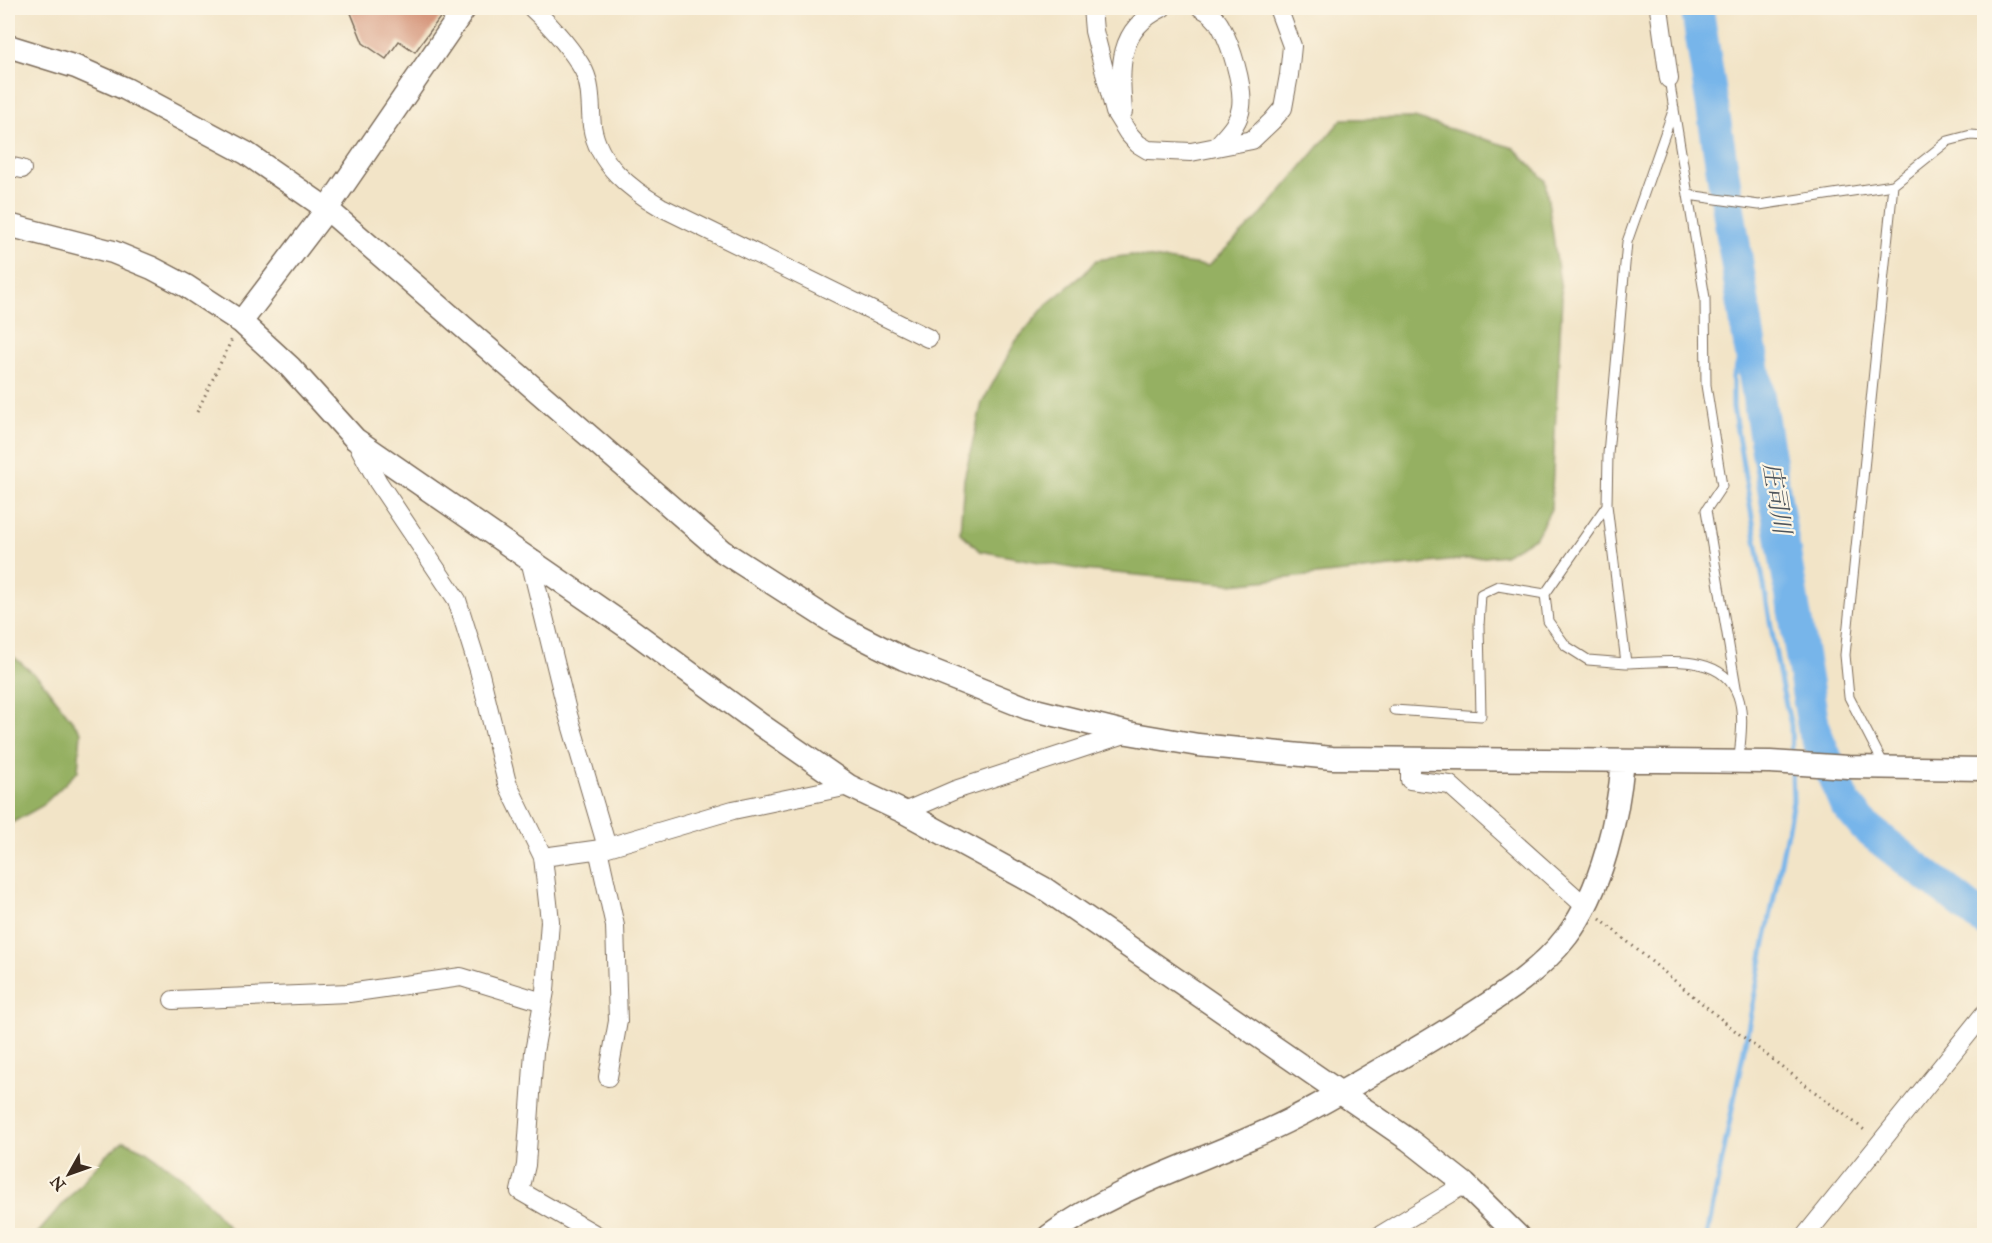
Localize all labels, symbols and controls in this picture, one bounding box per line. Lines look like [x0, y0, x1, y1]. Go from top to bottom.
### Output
water label: 庄司川 [1757, 460, 1798, 539]
north arrow [39, 1144, 99, 1204]
text: N [46, 1172, 70, 1195]

